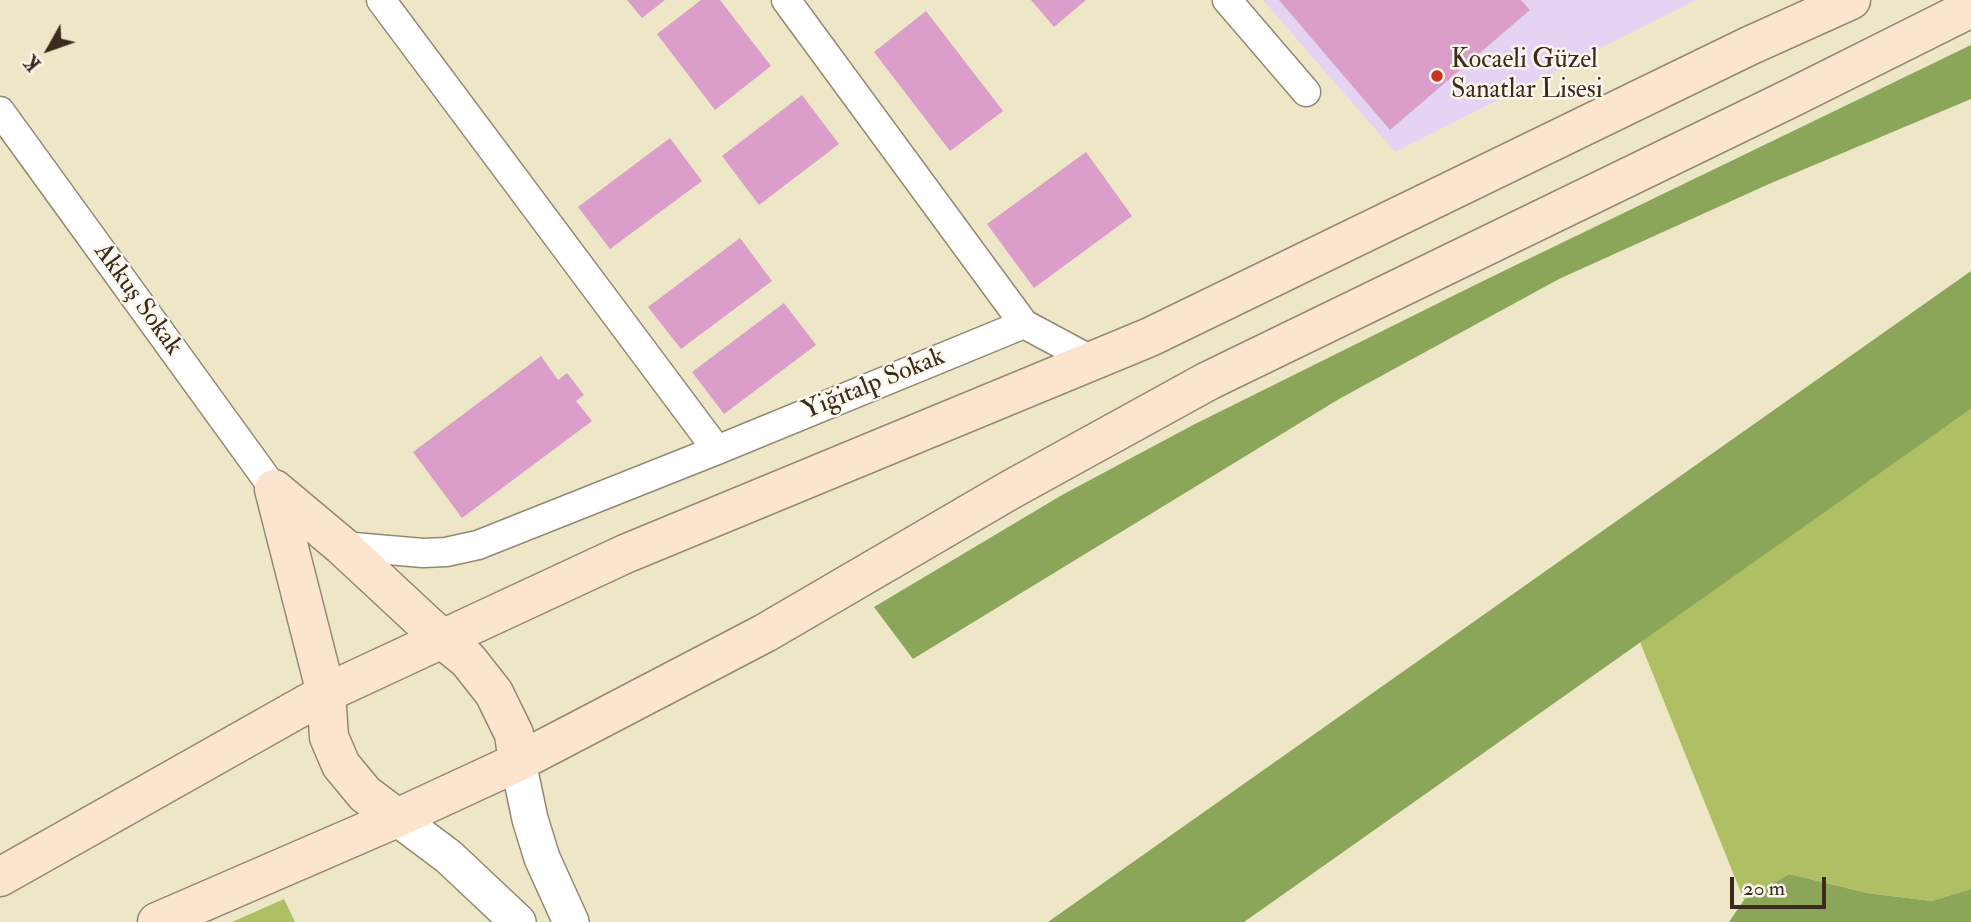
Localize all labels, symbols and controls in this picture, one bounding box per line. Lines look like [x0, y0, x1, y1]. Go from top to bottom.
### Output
north arrow [14, 14, 84, 84]
place label: Kocaeli Güzel Sanatlar Lisesi [1451, 45, 1603, 106]
text: K [19, 50, 46, 75]
marker: Kocaeli Güzel Sanatlar Lisesi [1429, 68, 1445, 84]
street label: Akkuş Sokak [86, 238, 188, 362]
street label: Yiğitalp Sokak [798, 342, 950, 428]
scale bar [1733, 862, 1829, 906]
text: 20 m [1743, 875, 1785, 902]

